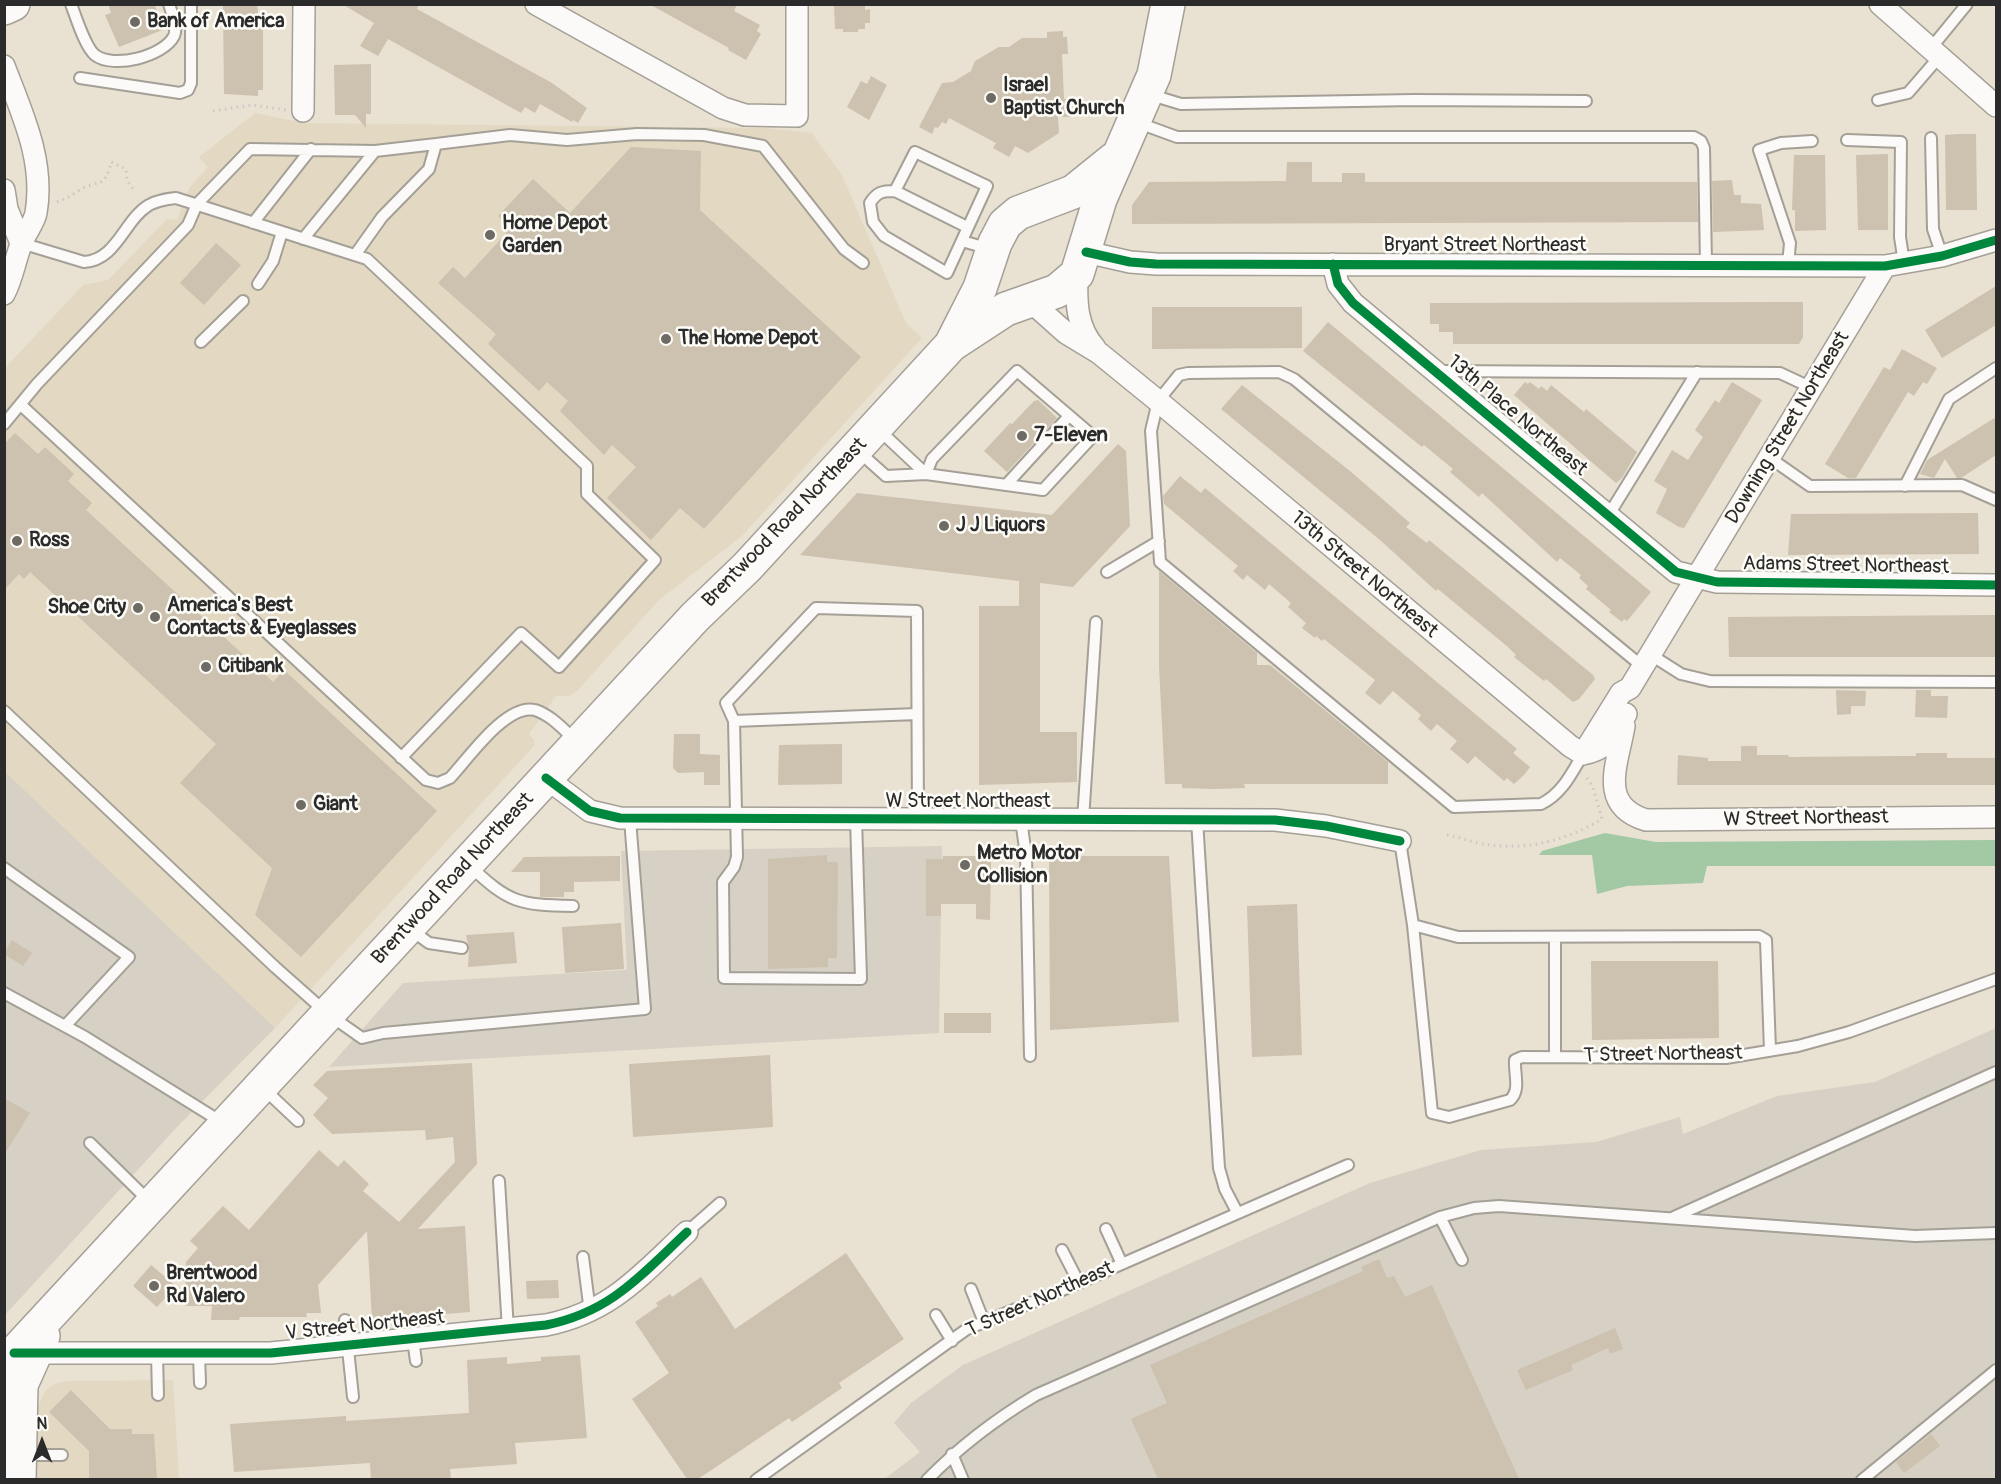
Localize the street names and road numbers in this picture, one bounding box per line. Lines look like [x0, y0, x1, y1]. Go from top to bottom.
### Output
street label: Bryant Street Northeast [1384, 234, 1586, 258]
street label: Downing Street Northeast [1721, 327, 1855, 529]
street label: 13th Place Northeast [1442, 350, 1592, 482]
street label: Brentwood Road Northeast [698, 433, 872, 613]
street label: 13th Street Northeast [1286, 507, 1442, 643]
street label: Adams Street Northeast [1743, 552, 1949, 580]
street label: Brentwood Road Northeast [367, 788, 539, 970]
street label: W Street Northeast [886, 790, 1050, 814]
street label: W Street Northeast [1723, 806, 1889, 832]
street label: T Street Northeast [1583, 1042, 1743, 1068]
street label: T Street Northeast [962, 1257, 1118, 1343]
street label: V Street Northeast [284, 1306, 446, 1346]

